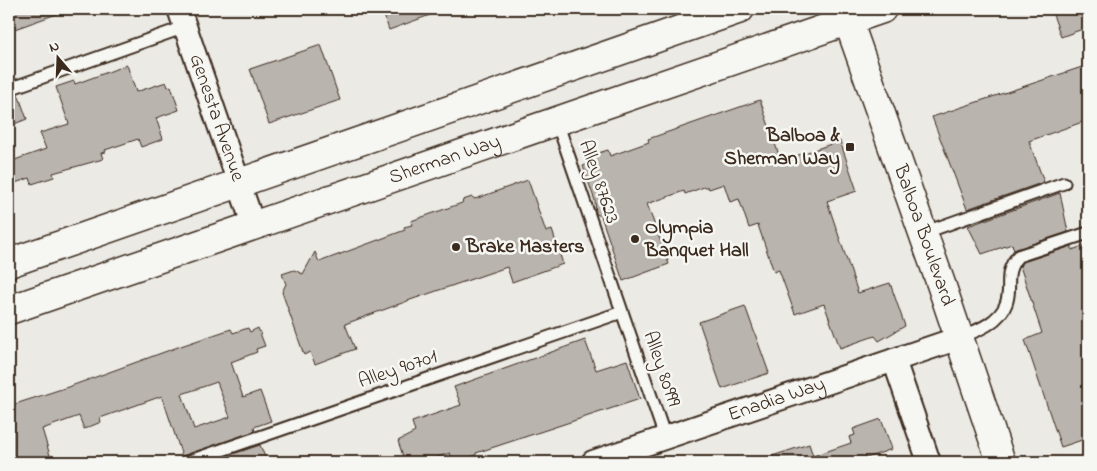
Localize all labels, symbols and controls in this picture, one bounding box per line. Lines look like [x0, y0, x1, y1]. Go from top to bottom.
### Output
north arrow [32, 32, 82, 82]
text: N [46, 36, 62, 59]
street label: Genesta Avenue [181, 50, 252, 185]
place label: Balboa & Sherman Way [724, 122, 841, 175]
street label: Sherman Way [385, 127, 504, 192]
street label: Alley 87623 [570, 136, 626, 228]
marker: Balboa & Sherman Way [844, 141, 856, 153]
street label: Balboa Boulevard [885, 160, 962, 310]
place label: Olympia Banquet Hall [644, 214, 749, 266]
place label: Brake Masters [465, 233, 584, 262]
marker: Olympia Banquet Hall [629, 233, 641, 245]
marker: Brake Masters [450, 241, 462, 253]
street label: Alley 80999 [635, 327, 687, 411]
street label: Alley 90701 [354, 343, 442, 397]
street label: Enadia Way [724, 370, 829, 430]

